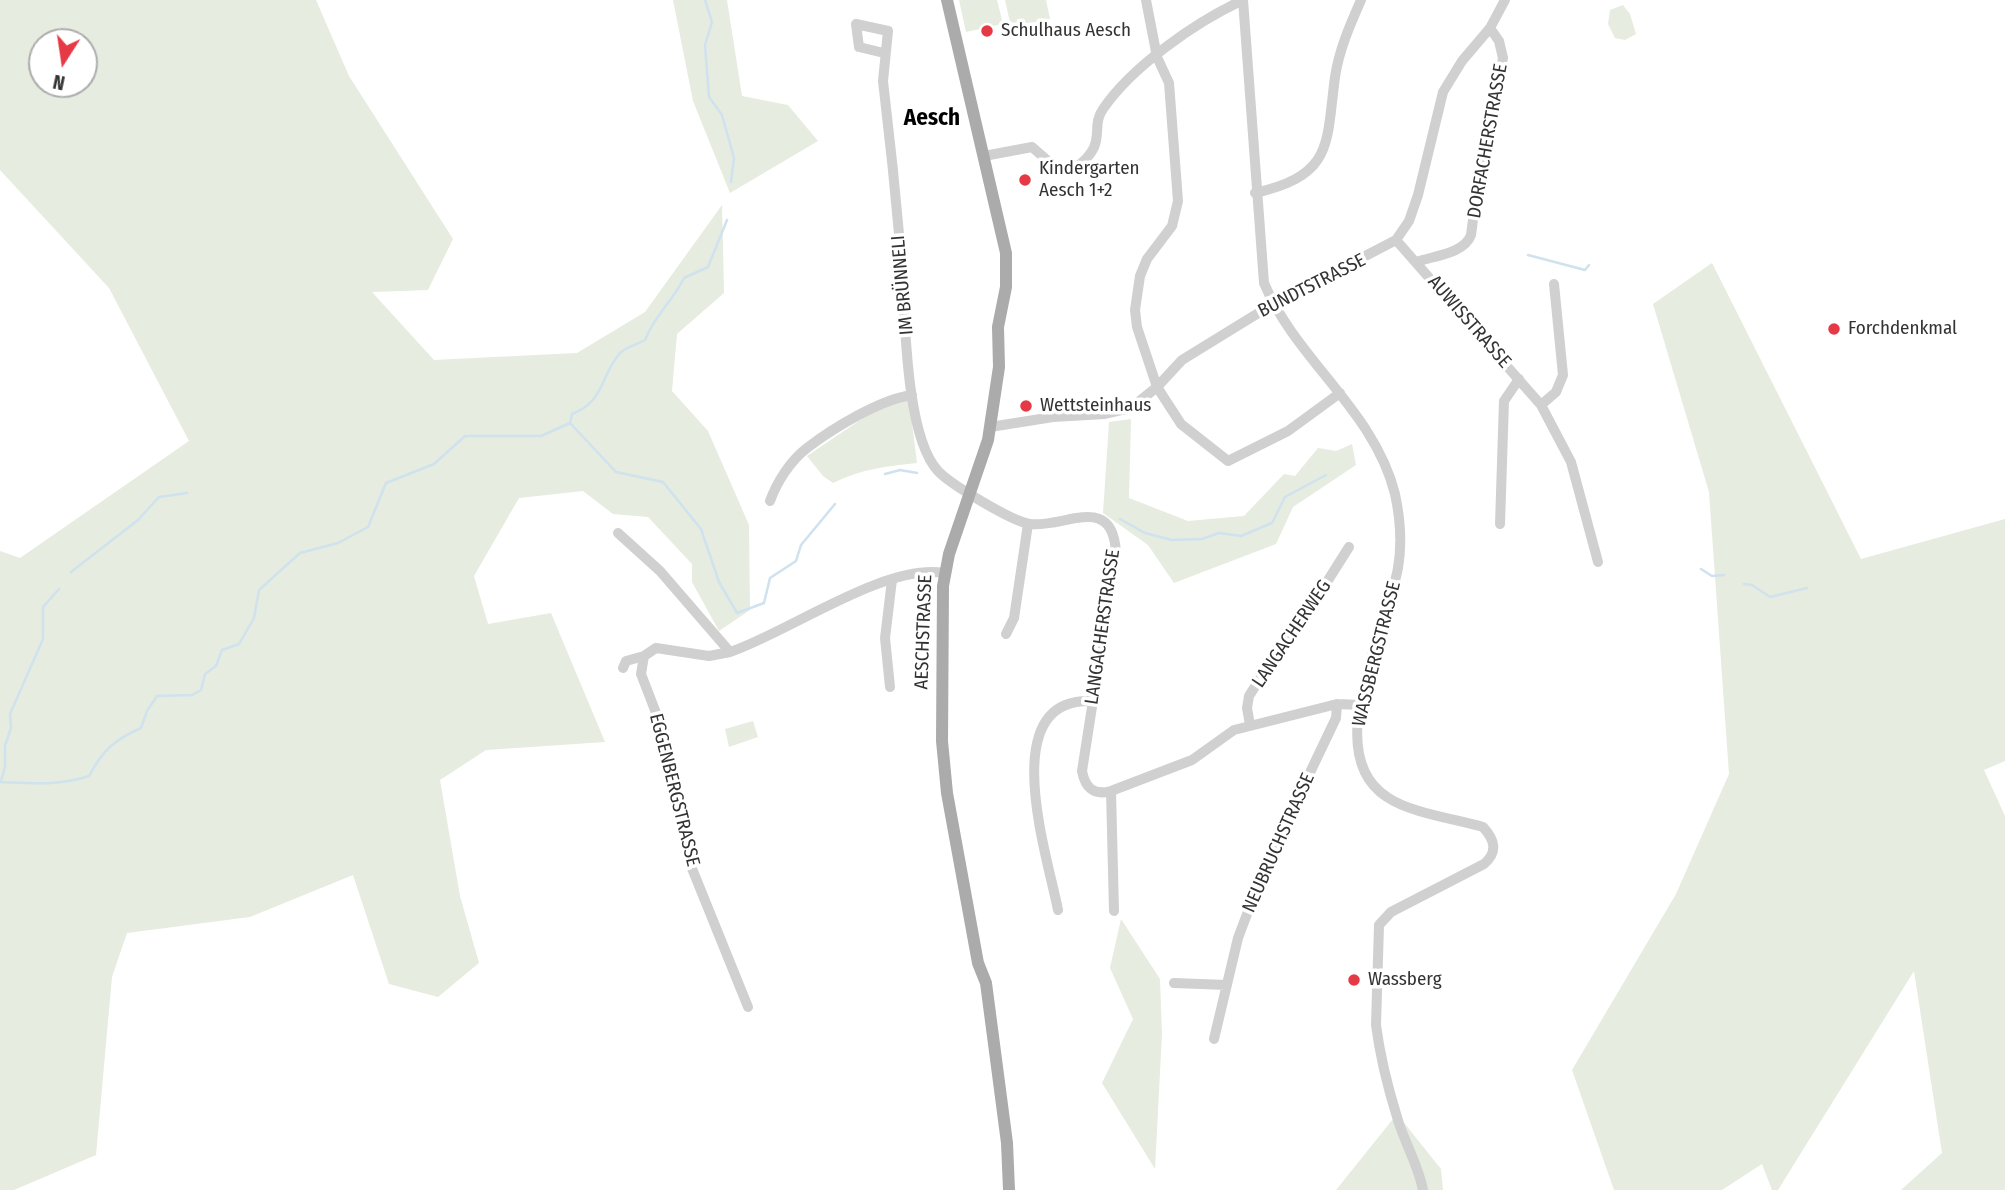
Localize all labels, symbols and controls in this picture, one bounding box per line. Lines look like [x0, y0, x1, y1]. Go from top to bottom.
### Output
place label: Schulhaus Aesch [1001, 20, 1131, 42]
marker: Schulhaus Aesch [979, 23, 995, 39]
north arrow [28, 28, 98, 98]
street label: DORFACHERSTRASSE [1463, 62, 1513, 220]
text: N [51, 70, 67, 95]
district label: Aesch [904, 105, 960, 133]
place label: Kindergarten Aesch 1+2 [1039, 158, 1140, 202]
marker: Kindergarten Aesch 1+2 [1017, 172, 1033, 188]
street label: IM BRÜNNELI [887, 234, 919, 336]
street label: BUNDTSTRASSE [1254, 249, 1370, 323]
street label: AUWISSTRASSE [1423, 271, 1515, 373]
place label: Forchdenkmal [1848, 318, 1957, 340]
marker: Forchdenkmal [1826, 321, 1842, 337]
place label: Wettsteinhaus [1040, 395, 1151, 417]
marker: Wettsteinhaus [1018, 398, 1034, 414]
street label: LANGACHERSTRASSE [1081, 548, 1125, 706]
street label: AESCHSTRASSE [911, 574, 937, 690]
street label: LANGACHERWEG [1248, 576, 1336, 692]
street label: WASSBERGSTRASSE [1348, 579, 1406, 729]
street label: EGGENBERGSTRASSE [644, 711, 704, 869]
street label: NEUBRUCHSTRASSE [1238, 770, 1320, 916]
place label: Wassberg [1368, 969, 1442, 991]
marker: Wassberg [1346, 972, 1362, 988]

